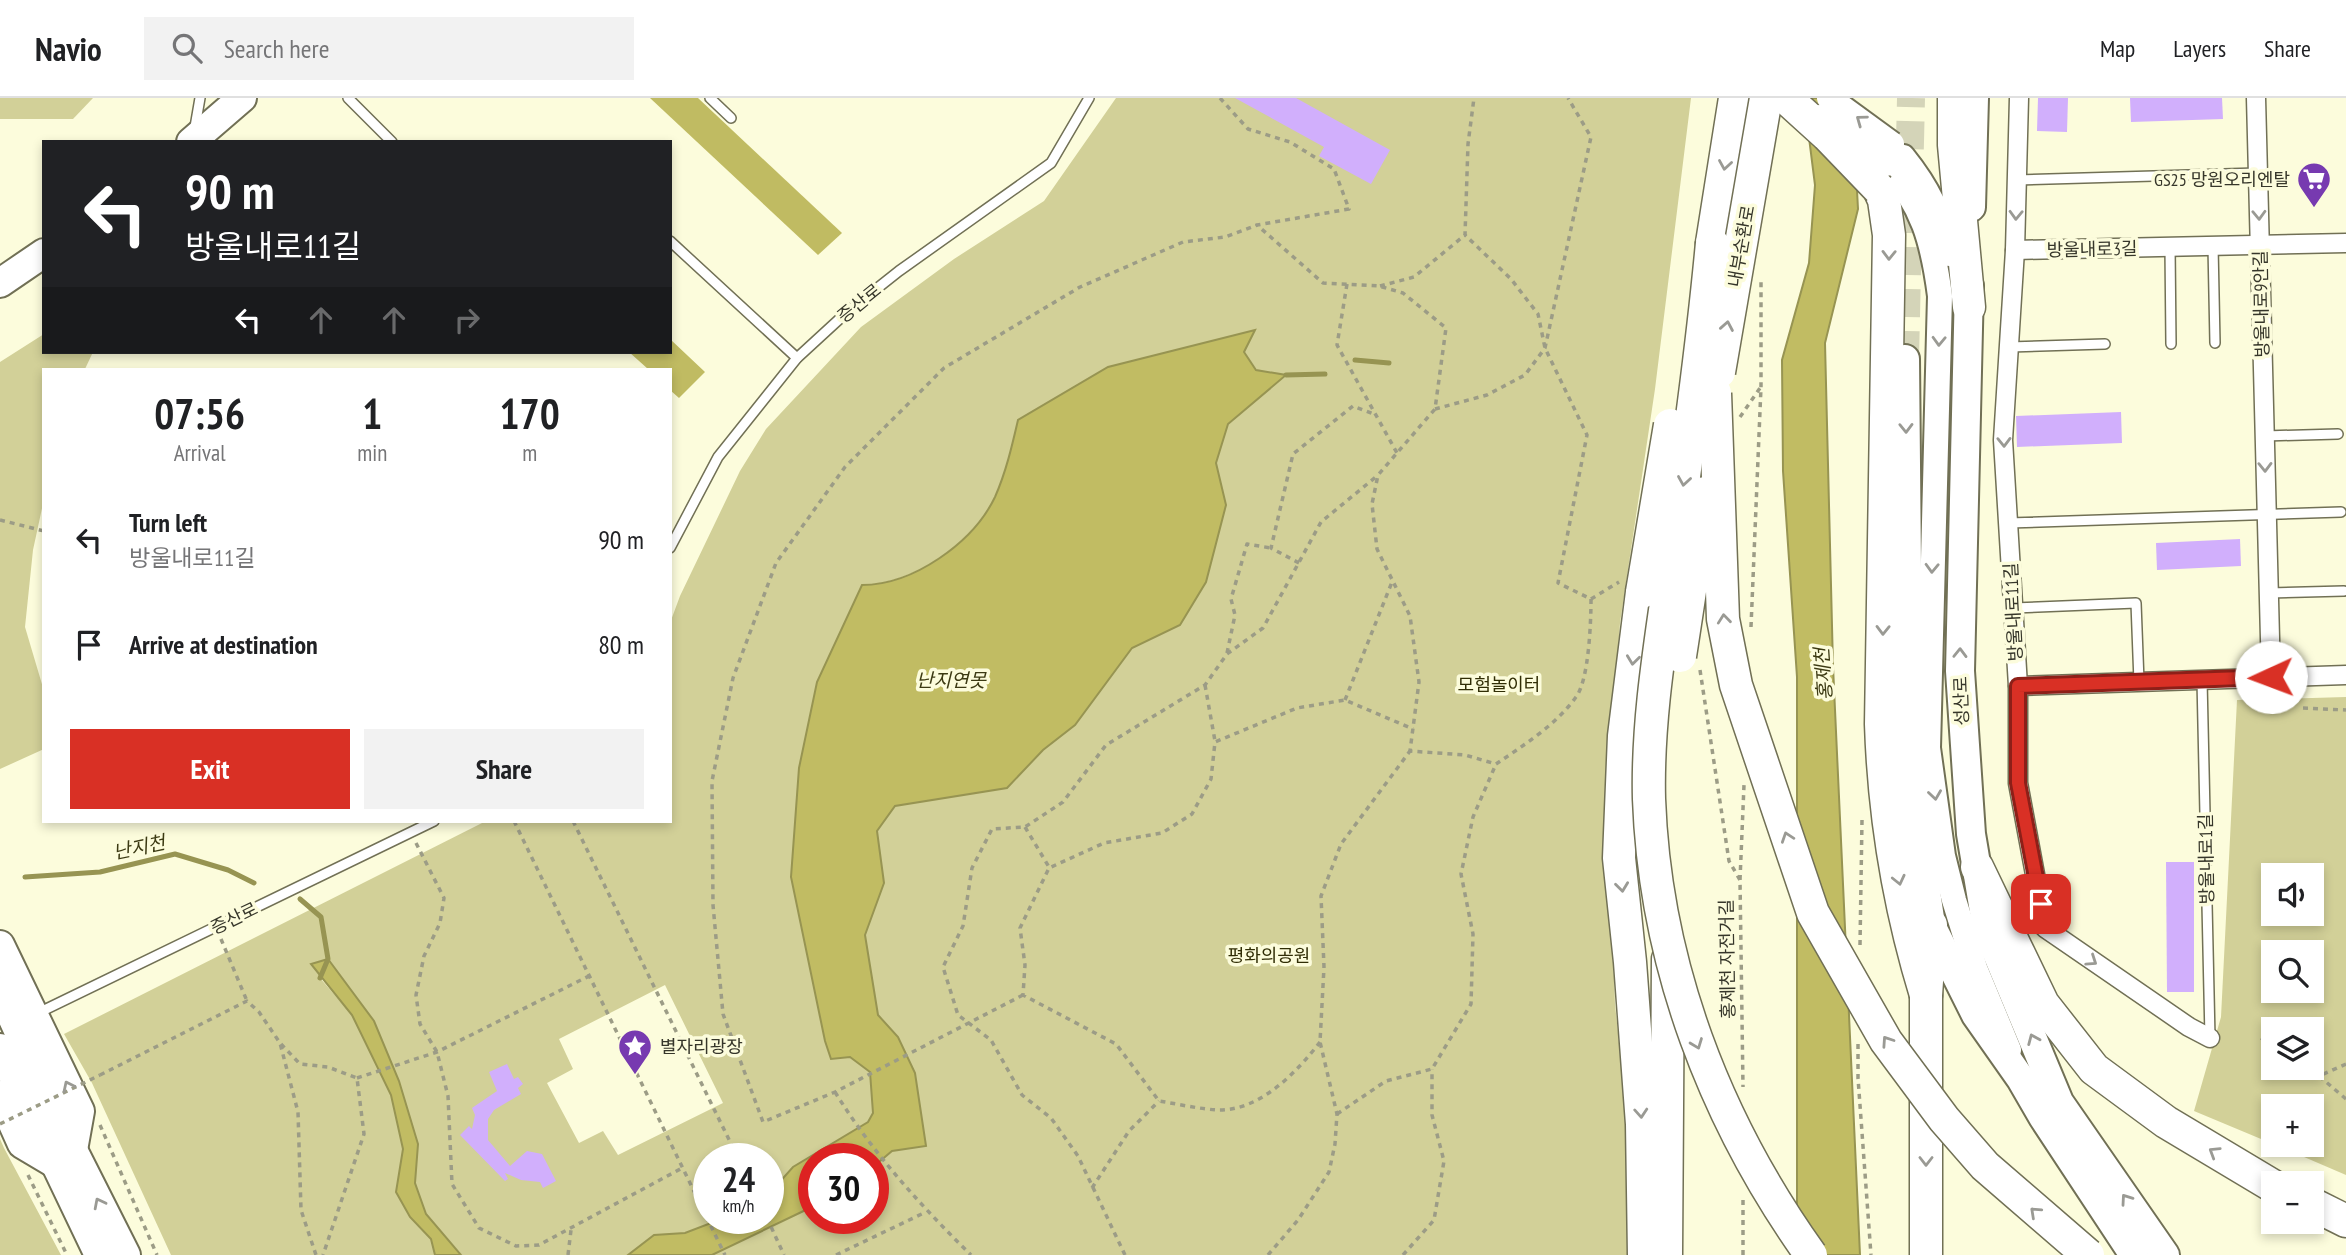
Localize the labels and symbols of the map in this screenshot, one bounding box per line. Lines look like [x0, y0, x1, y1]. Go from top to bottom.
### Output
one-way arrow [1856, 116, 1869, 129]
one-way arrow [1718, 160, 1733, 171]
supermarket icon: GS25 망원오리엔탈 [2295, 160, 2333, 209]
place label: GS25 망원오리엔탈 [2154, 168, 2290, 191]
street label: 내부순환로 [1722, 203, 1760, 289]
one-way arrow [2008, 210, 2023, 221]
one-way arrow [2251, 210, 2267, 221]
street label: 방울내로3길 [2046, 237, 2138, 261]
one-way arrow [1881, 250, 1897, 261]
street label: 방울내로9안길 [2249, 250, 2273, 358]
street label: 증산로 [832, 278, 886, 328]
one-way arrow [1719, 320, 1734, 332]
one-way arrow [1931, 335, 1946, 346]
one-way arrow [1898, 423, 1914, 433]
one-way arrow [1996, 437, 2011, 448]
one-way arrow [2258, 462, 2273, 473]
one-way arrow [1676, 475, 1691, 487]
street label: 방울내로11길 [1999, 562, 2027, 662]
one-way arrow [1924, 563, 1940, 574]
one-way arrow [1717, 613, 1732, 625]
one-way arrow [1875, 625, 1891, 635]
position arrow [2234, 640, 2308, 714]
water label: 홍제천 [1809, 645, 1837, 701]
one-way arrow [1953, 647, 1968, 658]
one-way arrow [1626, 654, 1641, 666]
water label: 난지연못 [916, 668, 987, 692]
park label: 모험놀이터 [1458, 673, 1540, 696]
street label: 성산로 [1949, 676, 1973, 726]
one-way arrow [1927, 789, 1942, 801]
street label: 방울내로1길 [2194, 813, 2218, 905]
water label: 난지천 [111, 829, 169, 864]
one-way arrow [1781, 832, 1796, 844]
one-way arrow [1890, 874, 1905, 886]
pin [2011, 874, 2071, 934]
one-way arrow [1614, 881, 1629, 892]
street label: 증산로 [207, 897, 261, 939]
street label: 홍제천 자전거길 [1714, 899, 1740, 1019]
park label: 평화의공원 [1228, 944, 1310, 967]
one-way arrow [2084, 952, 2097, 965]
place icon: 별자리광장 [616, 1027, 654, 1076]
one-way arrow [2027, 1033, 2041, 1045]
place label: 별자리광장 [660, 1035, 743, 1058]
one-way arrow [1882, 1036, 1895, 1049]
one-way arrow [1688, 1037, 1702, 1049]
one-way arrow [62, 1081, 76, 1093]
one-way arrow [1633, 1108, 1648, 1119]
speed limit sign: 30 [798, 1143, 889, 1234]
one-way arrow [2209, 1148, 2222, 1161]
one-way arrow [1918, 1157, 1934, 1167]
one-way arrow [2122, 1194, 2134, 1207]
one-way arrow [94, 1198, 108, 1210]
one-way arrow [2030, 1208, 2043, 1220]

